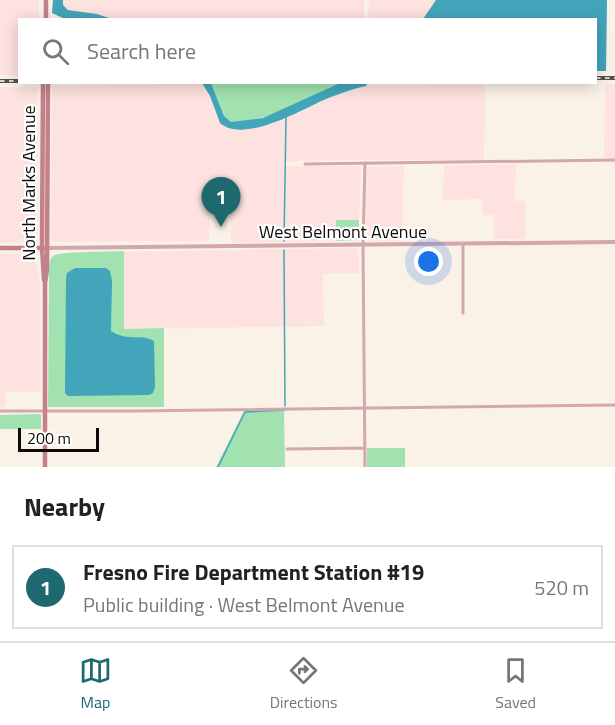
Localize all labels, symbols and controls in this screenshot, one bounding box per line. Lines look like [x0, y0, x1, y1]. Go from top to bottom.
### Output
search box [18, 18, 597, 84]
text: Search here [87, 34, 196, 68]
icon: search [39, 35, 72, 68]
street label: North Marks Avenue [15, 105, 42, 261]
pin: 1 [202, 178, 240, 227]
street label: West Belmont Avenue [259, 218, 427, 245]
your location [414, 247, 443, 276]
scale bar [18, 425, 99, 452]
text: 200 m [27, 426, 71, 450]
text: Nearby [24, 487, 105, 526]
text: Fresno Fire Department Station #19 [83, 555, 424, 589]
text: 1 [40, 572, 51, 603]
text: 520 m [534, 572, 589, 603]
text: Public building · West Belmont Avenue [83, 589, 405, 620]
tab: Map [79, 654, 112, 714]
tab: Directions [270, 654, 338, 714]
tab: Saved [495, 654, 536, 714]

